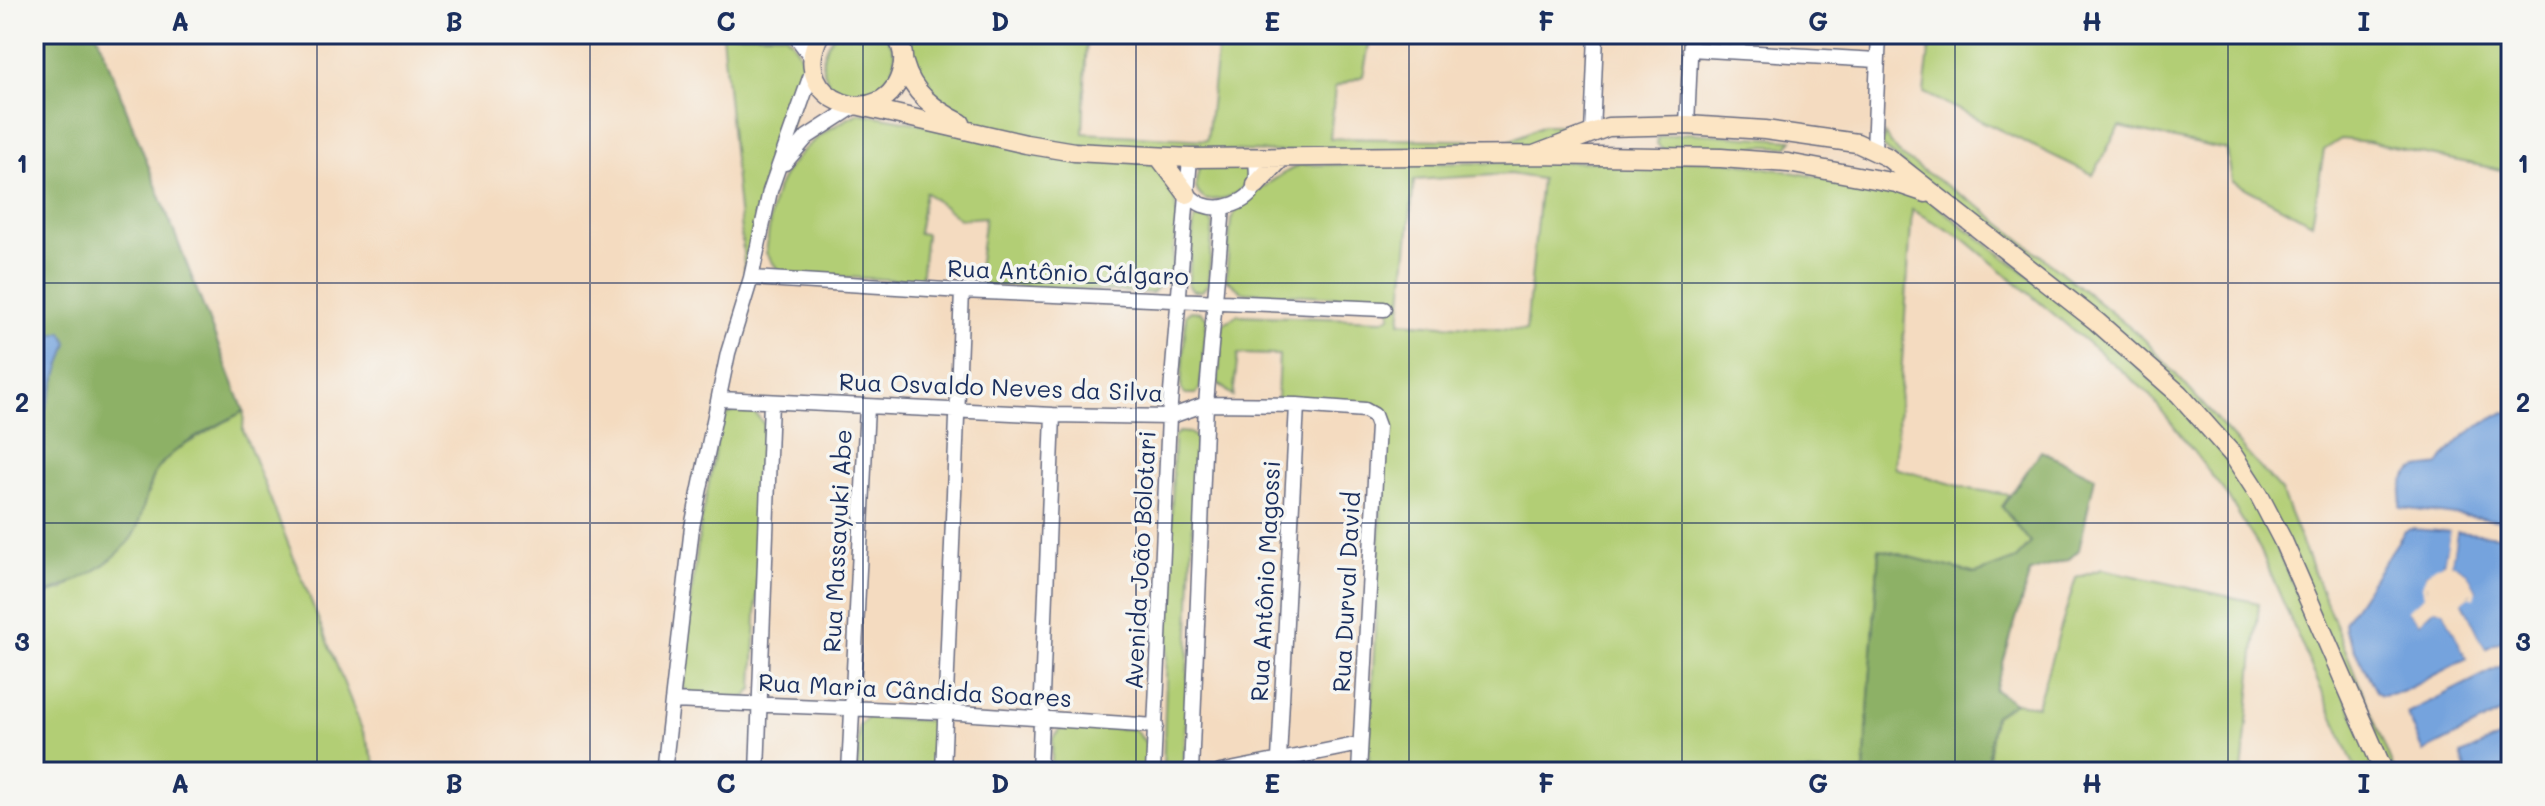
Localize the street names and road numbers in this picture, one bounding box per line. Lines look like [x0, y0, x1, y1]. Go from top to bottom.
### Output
street label: Rua Antônio Cálgaro [947, 252, 1189, 291]
street label: Rua Osvaldo Neves da Silva [838, 365, 1164, 408]
street label: Rua Massayuki Abe [815, 428, 858, 653]
street label: Avenida João Bolotari [1117, 430, 1162, 690]
street label: Rua Antônio Magossi [1243, 460, 1286, 702]
street label: Rua Durval David [1325, 491, 1366, 693]
street label: Rua Maria Cândida Soares [757, 666, 1073, 713]

